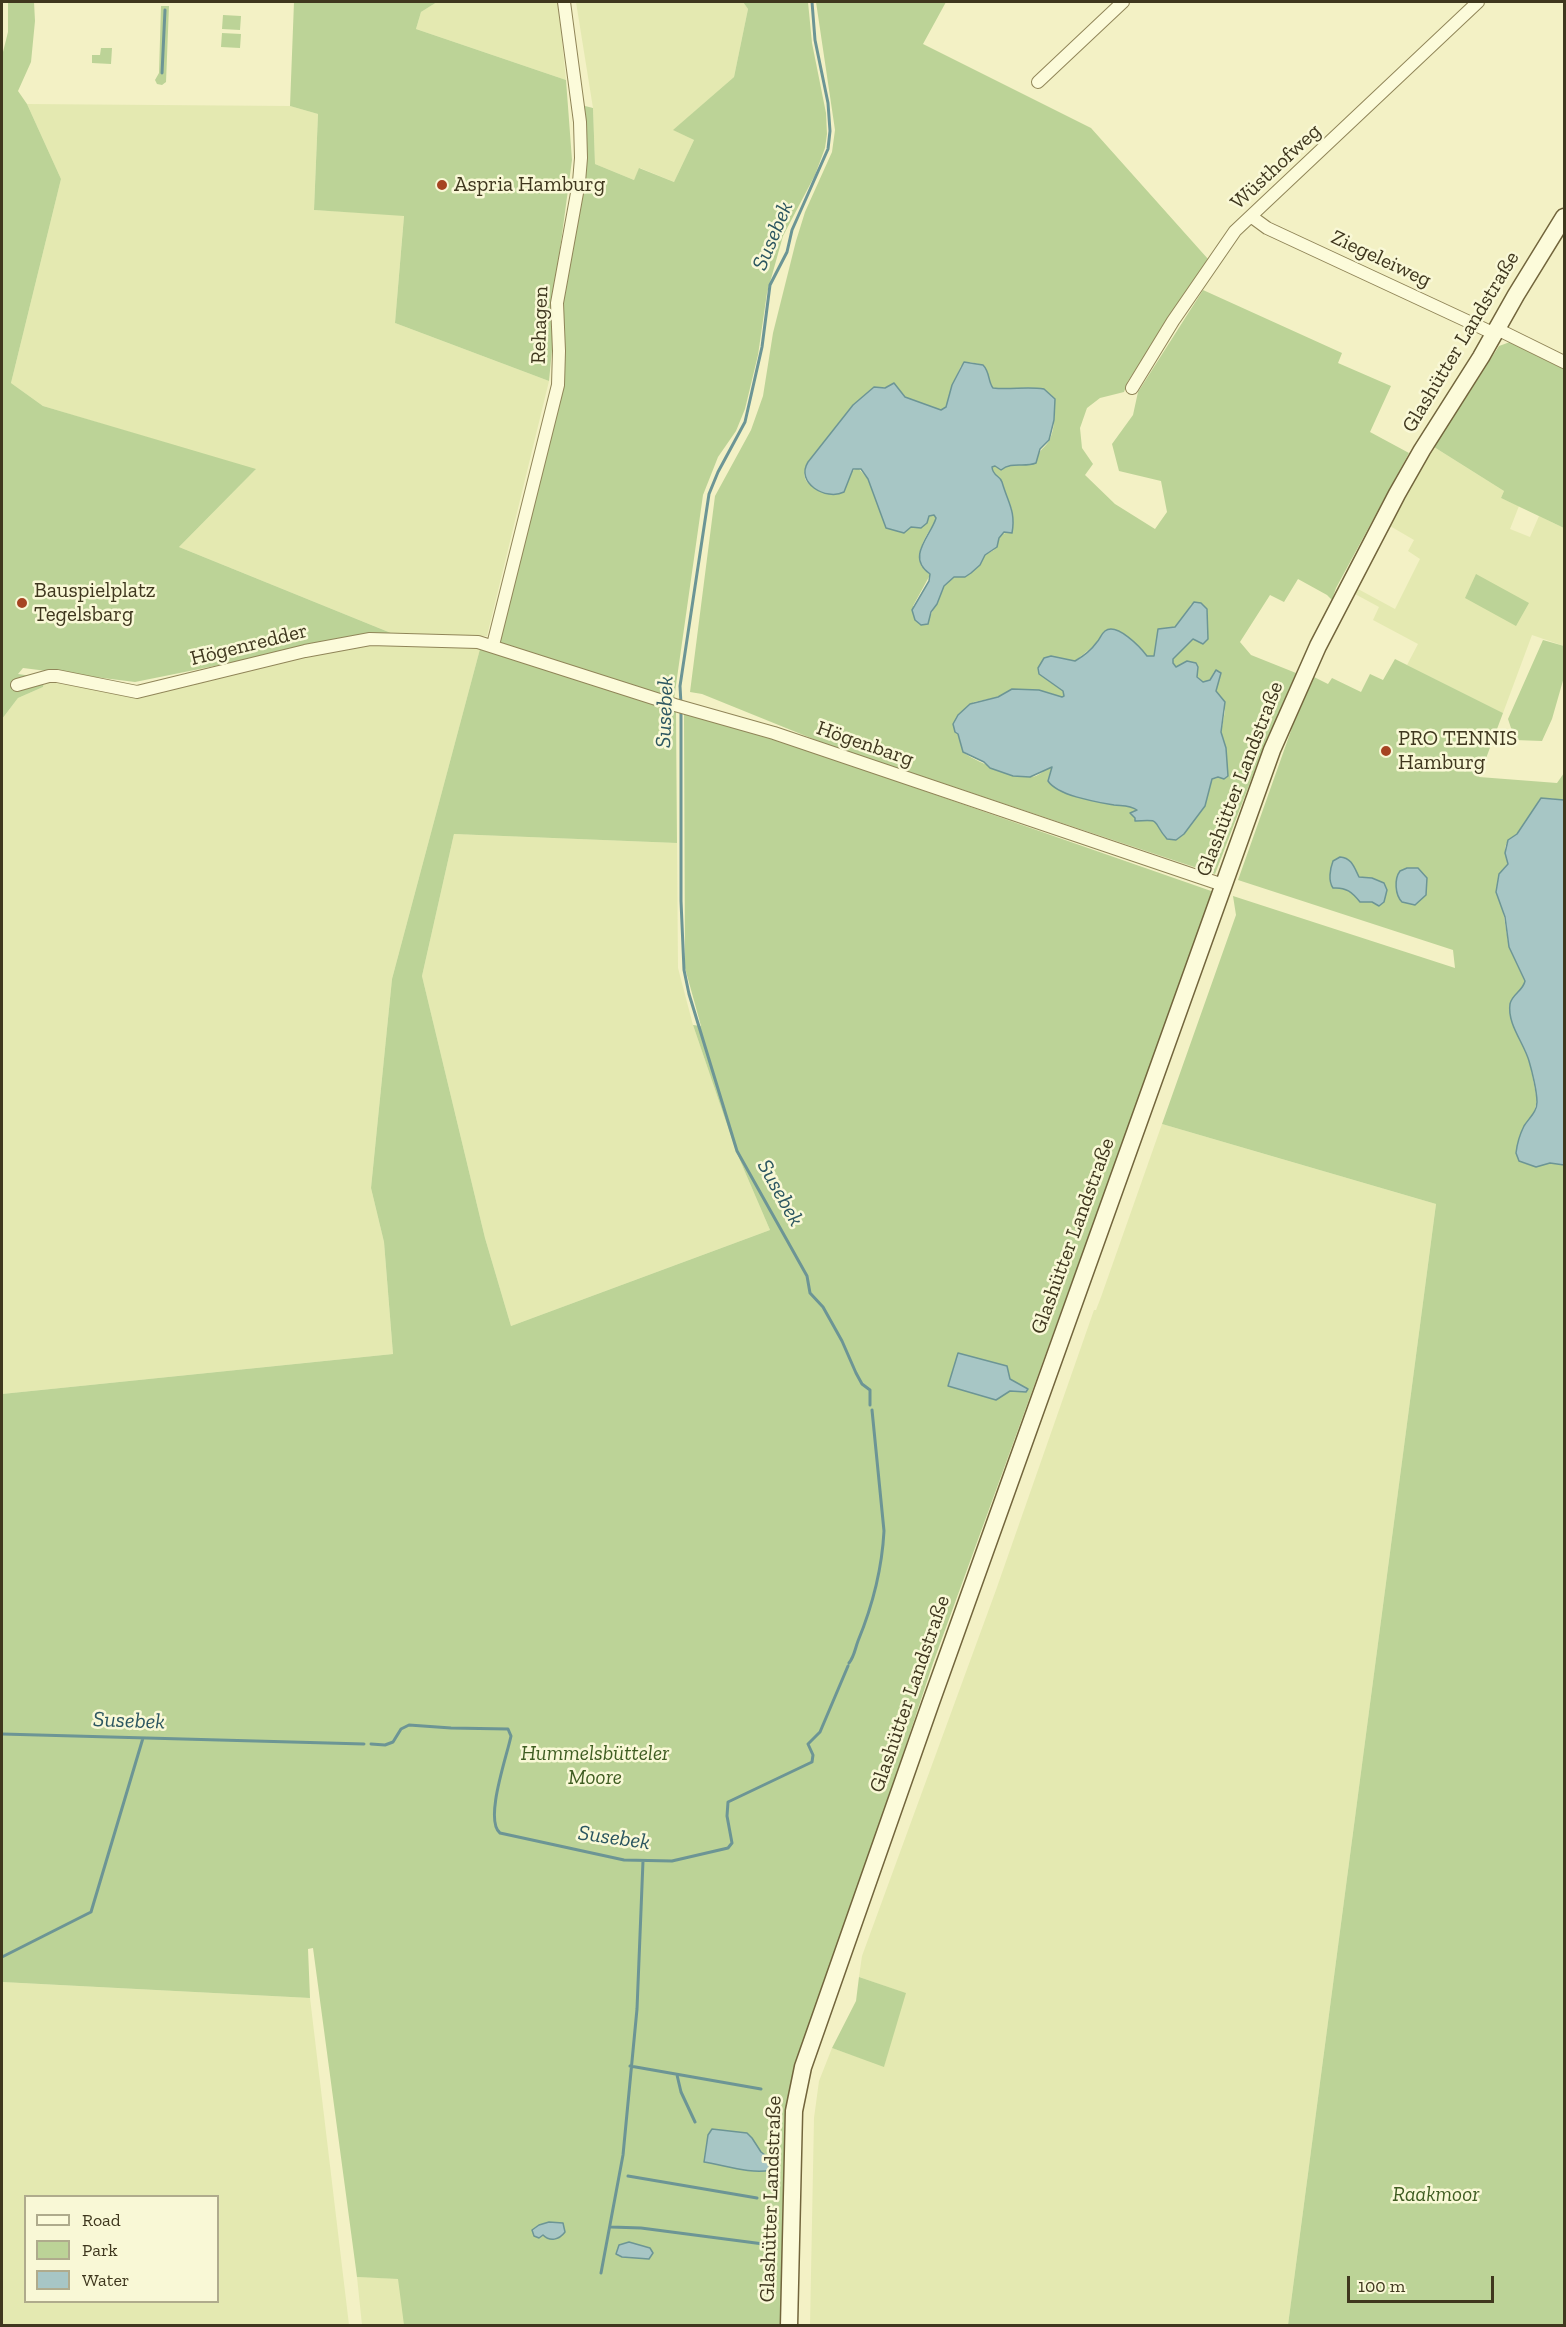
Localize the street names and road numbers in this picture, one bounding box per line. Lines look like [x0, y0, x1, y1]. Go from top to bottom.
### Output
street label: Wüsthofweg [1226, 119, 1326, 215]
street label: Ziegeleiweg [1327, 225, 1435, 293]
street label: Glashütter Landstraße [1397, 247, 1525, 437]
street label: Rehagen [526, 286, 554, 364]
street label: Högenredder [188, 618, 310, 672]
street label: Glashütter Landstraße [1191, 678, 1289, 880]
street label: Högenbarg [813, 716, 917, 772]
street label: Glashütter Landstraße [1026, 1135, 1120, 1337]
street label: Glashütter Landstraße [864, 1592, 956, 1796]
street label: Glashütter Landstraße [755, 2095, 787, 2303]

